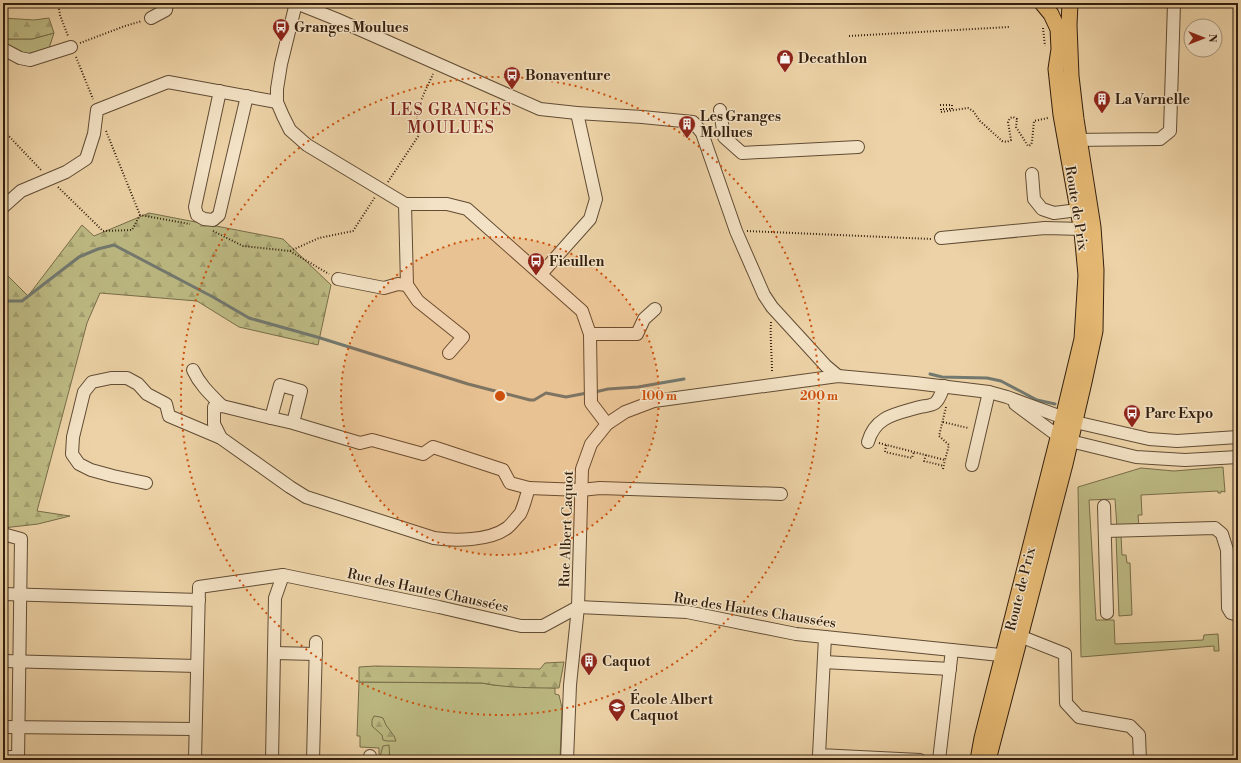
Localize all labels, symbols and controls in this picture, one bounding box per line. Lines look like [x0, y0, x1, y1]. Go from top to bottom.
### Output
bus stop icon: Granges Moulues [271, 17, 291, 42]
north arrow [1183, 18, 1223, 58]
place label: Granges Moulues [294, 19, 408, 37]
text: N [1205, 34, 1219, 43]
shop icon: Decathlon [775, 48, 795, 73]
place label: Decathlon [798, 50, 867, 68]
bus stop icon: Bonaventure [502, 65, 522, 90]
place label: Bonaventure [525, 67, 611, 85]
building icon: La Varnelle [1092, 89, 1112, 114]
place label: La Varnelle [1115, 91, 1191, 109]
district label: LES GRANGES MOULUES [390, 100, 512, 138]
place label: Les Granges Mollues [700, 108, 781, 142]
building icon: Les Granges Mollues [677, 114, 697, 139]
street label: Route de Prix [1060, 164, 1092, 253]
bus stop icon: Fieullen [526, 251, 546, 276]
place label: Fieullen [549, 253, 605, 271]
centre of rings [493, 389, 507, 403]
text: 100 m [641, 389, 677, 404]
text: 200 m [800, 389, 838, 404]
bus stop icon: Parc Expo [1122, 403, 1142, 428]
place label: Parc Expo [1145, 405, 1213, 423]
street label: Rue Albert Caquot [556, 470, 578, 588]
street label: Route de Prix [1002, 545, 1040, 633]
street label: Rue des Hautes Chaussées [346, 565, 510, 617]
street label: Rue des Hautes Chaussées [672, 589, 837, 633]
building icon: Caquot [579, 651, 599, 676]
place label: Caquot [602, 653, 651, 671]
place label: École Albert Caquot [630, 689, 714, 725]
school or university icon: École Albert Caquot [607, 697, 627, 722]

